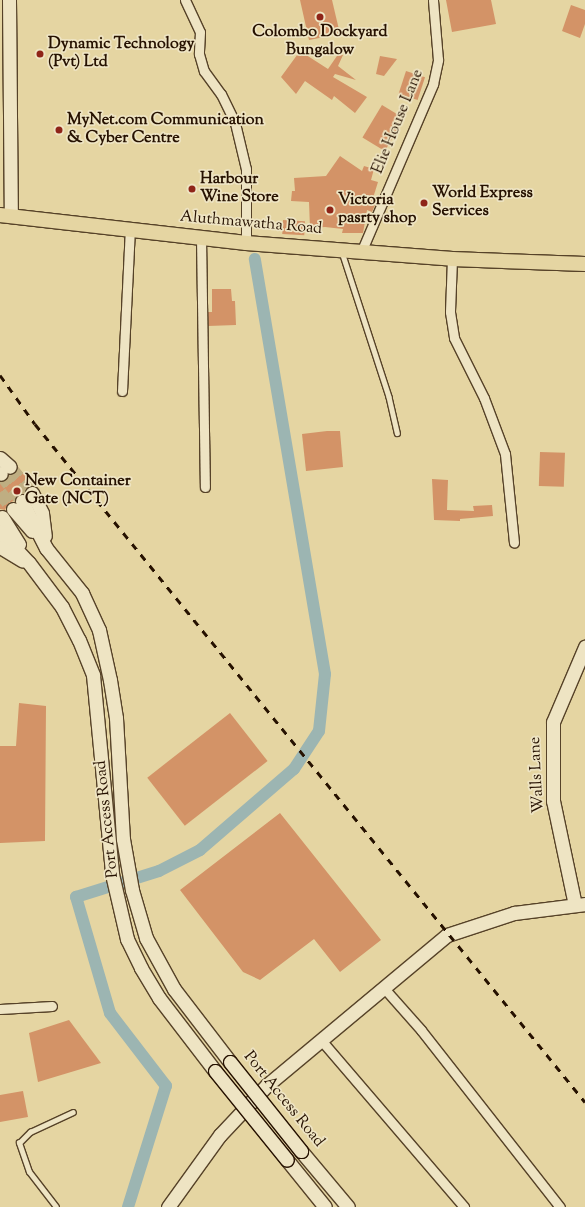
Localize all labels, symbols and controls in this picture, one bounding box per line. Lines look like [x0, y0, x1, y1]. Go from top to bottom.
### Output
marker: Colombo Dockyard Bungalow [315, 12, 325, 22]
place label: Colombo Dockyard Bungalow [252, 23, 388, 61]
place label: Dynamic Technology (Pvt) Ltd [48, 35, 194, 73]
marker: Dynamic Technology (Pvt) Ltd [35, 49, 45, 59]
street label: Elie House Lane [369, 67, 429, 177]
place label: MyNet.com Communication & Cyber Centre [67, 111, 264, 149]
marker: MyNet.com Communication & Cyber Centre [54, 125, 64, 135]
place label: Harbour Wine Store [200, 170, 279, 208]
marker: Harbour Wine Store [187, 184, 197, 194]
place label: World Express Services [432, 184, 533, 222]
place label: Victoria pasrty shop [338, 191, 416, 229]
marker: World Express Services [419, 198, 429, 208]
marker: Victoria pasrty shop [325, 205, 335, 215]
street label: Aluthmawatha Road [179, 208, 323, 240]
place label: New Container Gate (NCT) [25, 472, 131, 510]
marker: New Container Gate (NCT) [12, 486, 22, 496]
street label: Walls Lane [526, 736, 550, 814]
street label: Port Access Road [92, 759, 124, 879]
street label: Port Access Road [238, 1048, 328, 1152]

